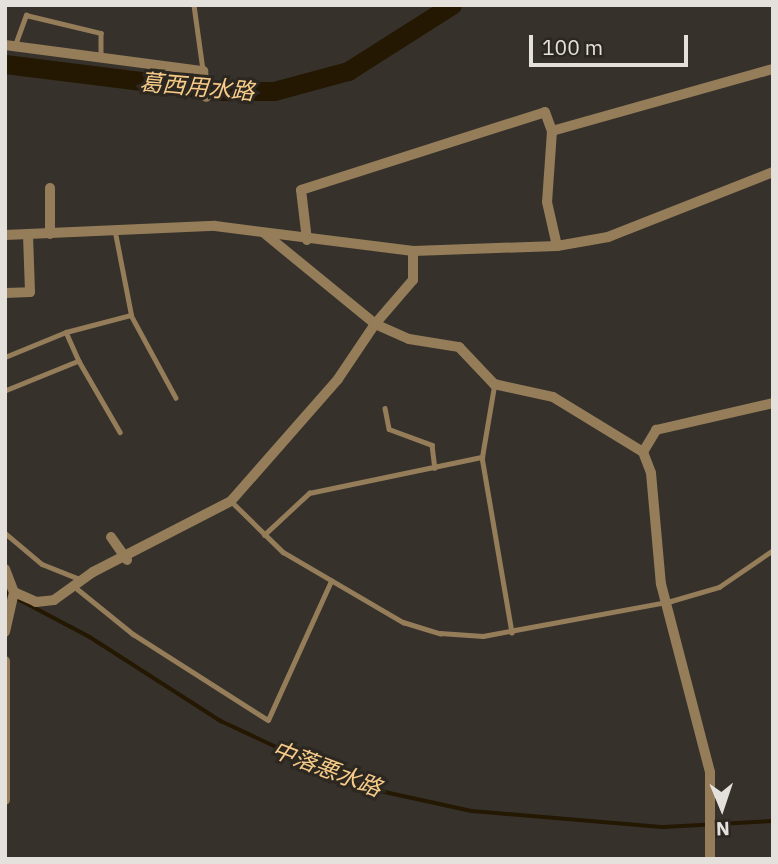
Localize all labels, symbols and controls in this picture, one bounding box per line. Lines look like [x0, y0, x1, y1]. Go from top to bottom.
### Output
scale bar [533, 21, 692, 65]
text: 100 m [542, 33, 603, 61]
water label: 葛西用水路 [139, 67, 255, 105]
water label: 中落悪水路 [268, 735, 386, 801]
north arrow [687, 773, 757, 843]
text: N [715, 817, 730, 841]

